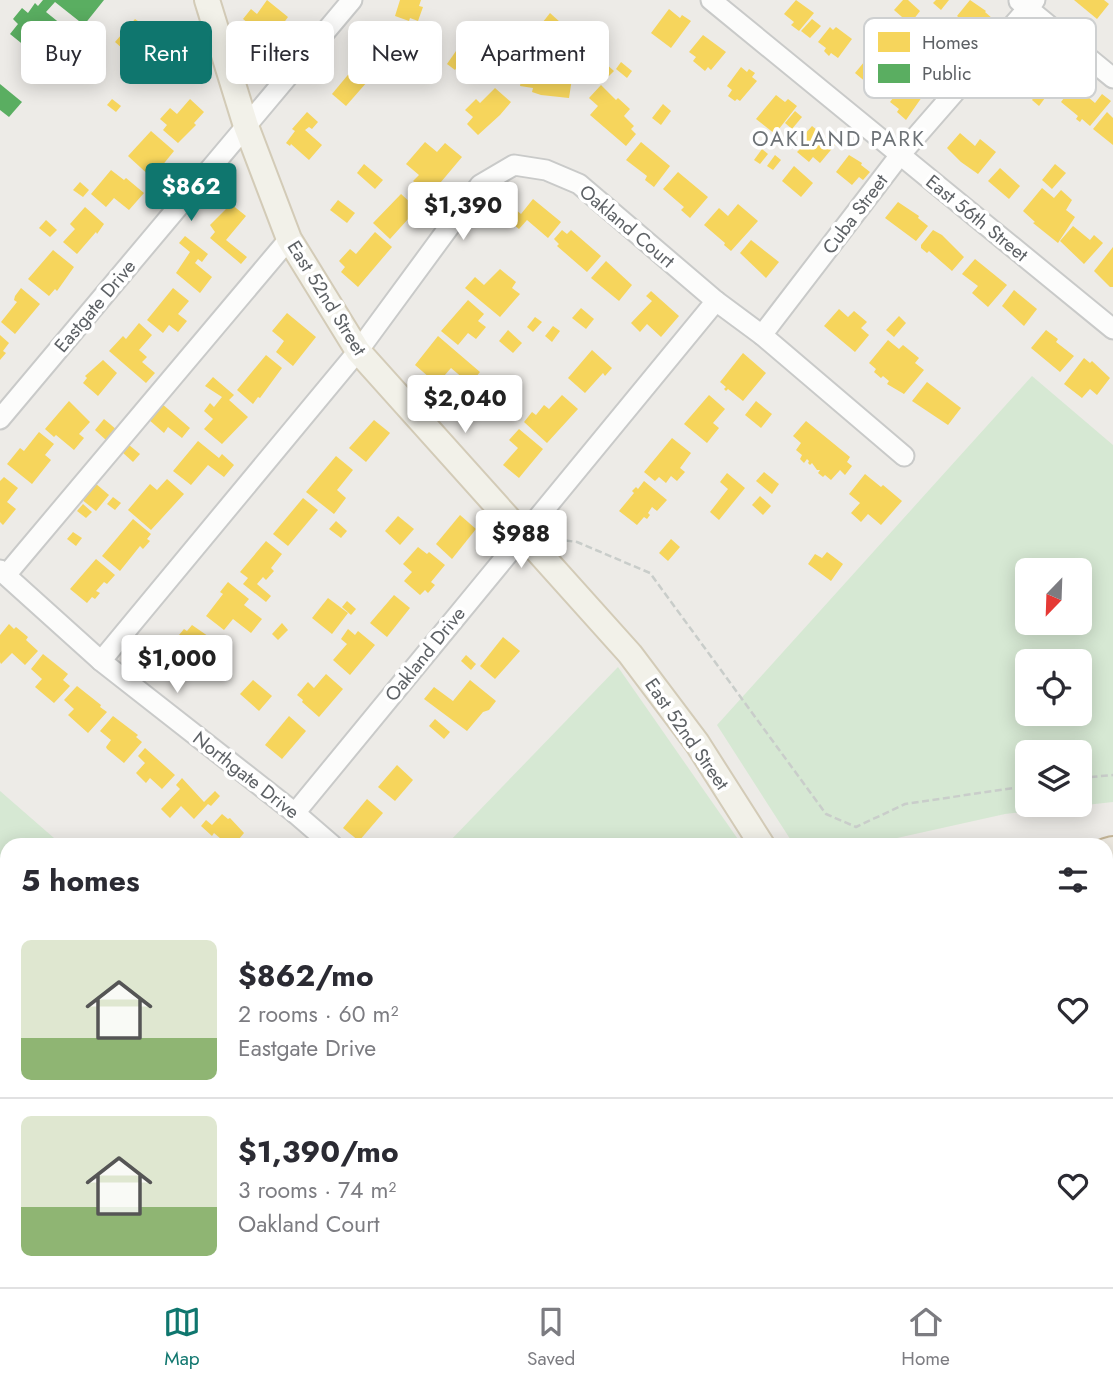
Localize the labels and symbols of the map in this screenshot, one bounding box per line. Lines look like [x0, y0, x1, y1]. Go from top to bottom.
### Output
legend [864, 18, 1096, 98]
text: Homes [922, 29, 979, 56]
text: Public [922, 60, 971, 87]
district label: OAKLAND PARK [752, 124, 926, 154]
pin: $862 [150, 164, 232, 223]
street label: Cuba Street [816, 168, 894, 260]
street label: East 56th Street [920, 168, 1034, 268]
street label: Oakland Court [574, 178, 681, 274]
pin: $1,390 [406, 182, 520, 242]
street label: East 52nd Street [281, 235, 373, 361]
street label: Eastgate Drive [48, 253, 142, 358]
pin: $2,040 [408, 376, 522, 435]
pin: $988 [480, 510, 562, 570]
north arrow [1015, 558, 1092, 635]
street label: Oakland Drive [378, 601, 472, 707]
pin: $1,000 [120, 636, 234, 695]
street label: East 52nd Street [638, 673, 736, 796]
street label: Northgate Drive [187, 725, 305, 825]

